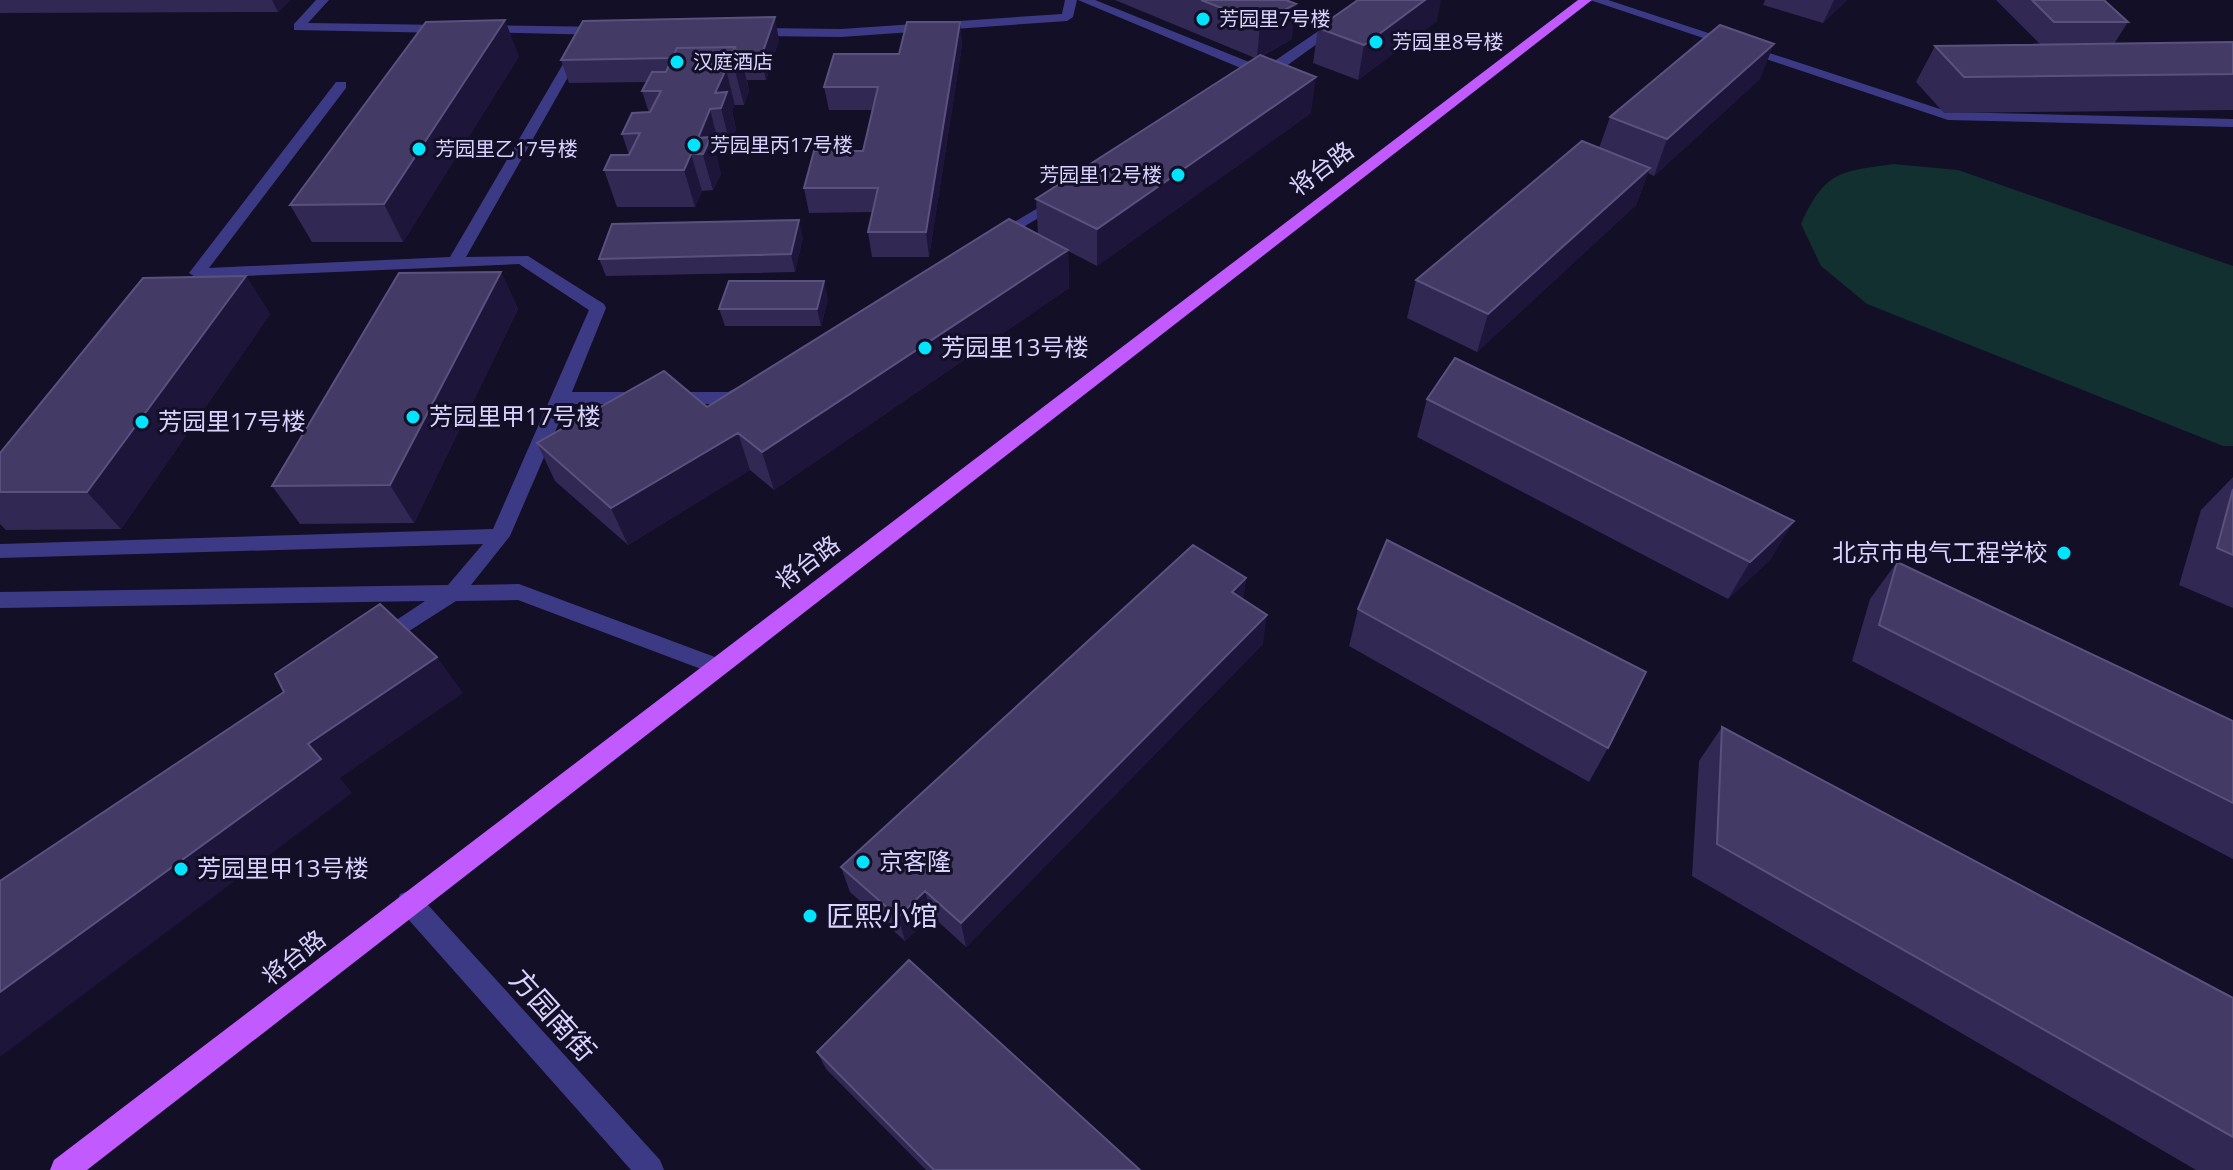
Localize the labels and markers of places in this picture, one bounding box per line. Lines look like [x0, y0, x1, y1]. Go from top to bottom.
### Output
place label: 芳园里7号楼 [1219, 5, 1330, 32]
marker: 芳园里7号楼 [1194, 10, 1212, 28]
place label: 芳园里8号楼 [1392, 28, 1503, 55]
marker: 芳园里8号楼 [1367, 33, 1385, 51]
place label: 汉庭酒店 [693, 48, 773, 75]
marker: 汉庭酒店 [668, 53, 686, 71]
place label: 芳园里丙17号楼 [710, 131, 853, 158]
place label: 芳园里乙17号楼 [435, 135, 578, 162]
marker: 芳园里丙17号楼 [685, 136, 703, 154]
marker: 芳园里乙17号楼 [410, 140, 428, 158]
place label: 芳园里12号楼 [1039, 161, 1162, 188]
marker: 芳园里12号楼 [1169, 166, 1187, 184]
place label: 芳园里13号楼 [941, 330, 1088, 363]
marker: 芳园里13号楼 [916, 339, 934, 357]
place label: 芳园里甲17号楼 [429, 399, 600, 432]
place label: 芳园里17号楼 [158, 404, 305, 437]
marker: 芳园里甲17号楼 [404, 408, 422, 426]
marker: 芳园里17号楼 [133, 413, 151, 431]
place label: 北京市电气工程学校 [1832, 535, 2048, 568]
marker: 北京市电气工程学校 [2055, 544, 2073, 562]
place label: 京客隆 [879, 844, 951, 877]
place label: 芳园里甲13号楼 [197, 851, 368, 884]
marker: 京客隆 [854, 853, 872, 871]
marker: 芳园里甲13号楼 [172, 860, 190, 878]
place label: 匠熙小馆 [826, 896, 938, 934]
marker: 匠熙小馆 [801, 907, 819, 925]

